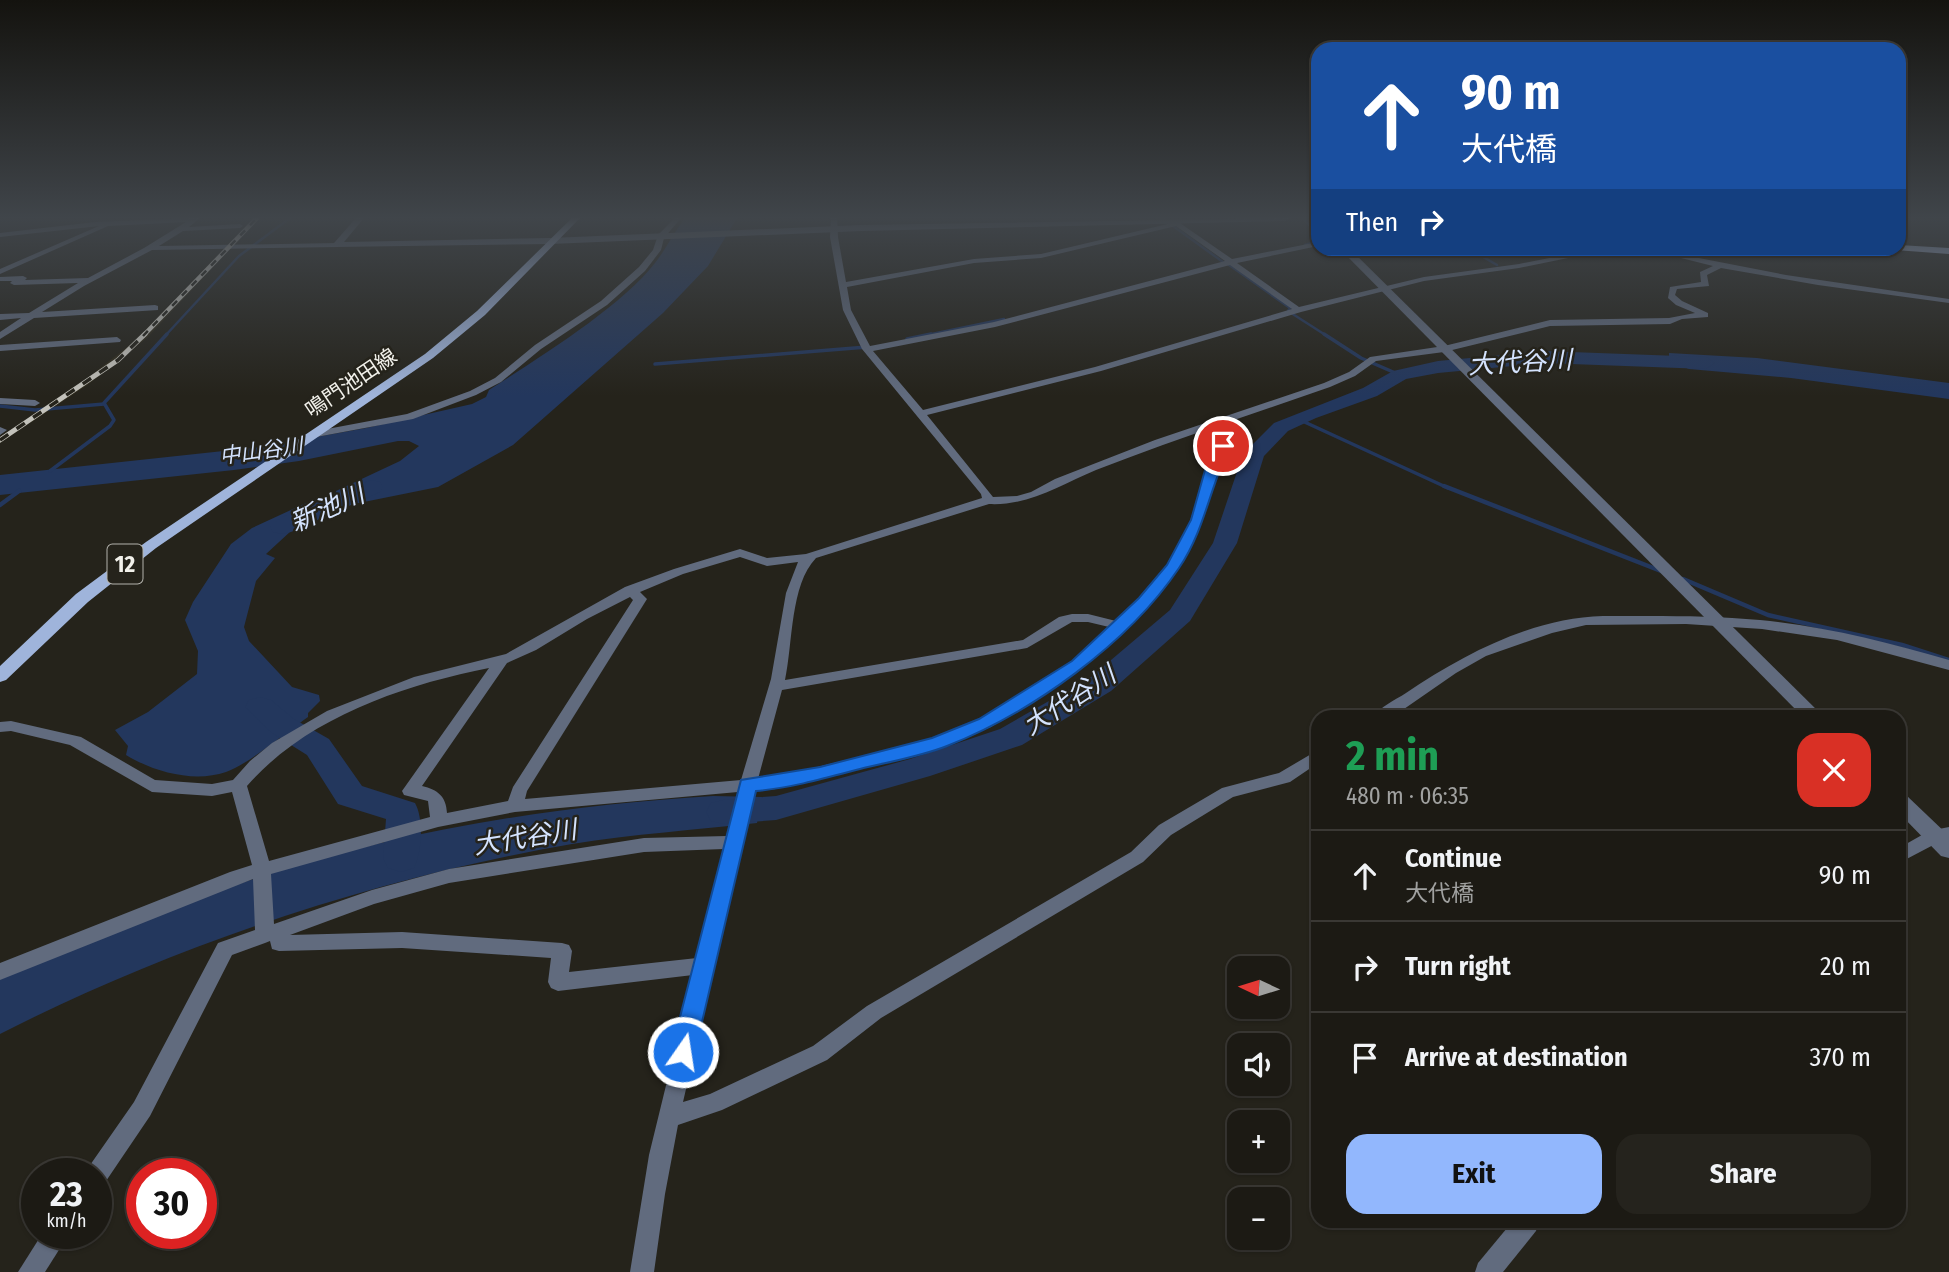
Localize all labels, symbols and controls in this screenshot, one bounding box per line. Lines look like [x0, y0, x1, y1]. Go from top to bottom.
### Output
text: 90 m [1461, 63, 1561, 122]
icon: ahead [1346, 70, 1437, 161]
text: 大代橋 [1461, 130, 1557, 168]
icon: right [1412, 203, 1450, 241]
text: Then [1346, 207, 1398, 238]
street label: 鳴門池田線 [300, 343, 402, 423]
water label: 大代谷川 [1467, 344, 1576, 381]
pin [1193, 416, 1253, 476]
icon: arrive [1204, 427, 1242, 465]
water label: 中山谷川 [218, 432, 306, 470]
water label: 新池川 [285, 477, 372, 538]
road number: 12 [108, 544, 142, 584]
water label: 大代谷川 [1017, 657, 1124, 742]
text: 2 min [1346, 731, 1439, 781]
button: close [1797, 733, 1871, 807]
text: 480 m · 06:35 [1346, 782, 1469, 810]
water label: 大代谷川 [471, 814, 582, 861]
text: Continue [1405, 843, 1502, 874]
icon: ahead [1346, 857, 1384, 895]
text: 90 m [1819, 860, 1871, 891]
text: 大代橋 [1405, 879, 1474, 907]
icon: right [1346, 948, 1384, 986]
text: Turn right [1405, 951, 1511, 982]
text: 20 m [1820, 951, 1871, 982]
north arrow [1227, 956, 1290, 1018]
map controls [1227, 956, 1290, 1250]
position arrow [646, 1015, 720, 1089]
button: sound [1227, 1033, 1290, 1096]
icon: arrive [1346, 1039, 1384, 1077]
text: Arrive at destination [1405, 1042, 1628, 1073]
text: 370 m [1810, 1042, 1871, 1073]
button: + [1227, 1110, 1290, 1173]
button: Exit [1346, 1134, 1602, 1214]
button: Share [1616, 1134, 1871, 1214]
speed limit sign: 30 [126, 1158, 217, 1249]
text: 23 [50, 1173, 83, 1215]
button: − [1227, 1187, 1290, 1250]
text: km/h [46, 1210, 87, 1232]

